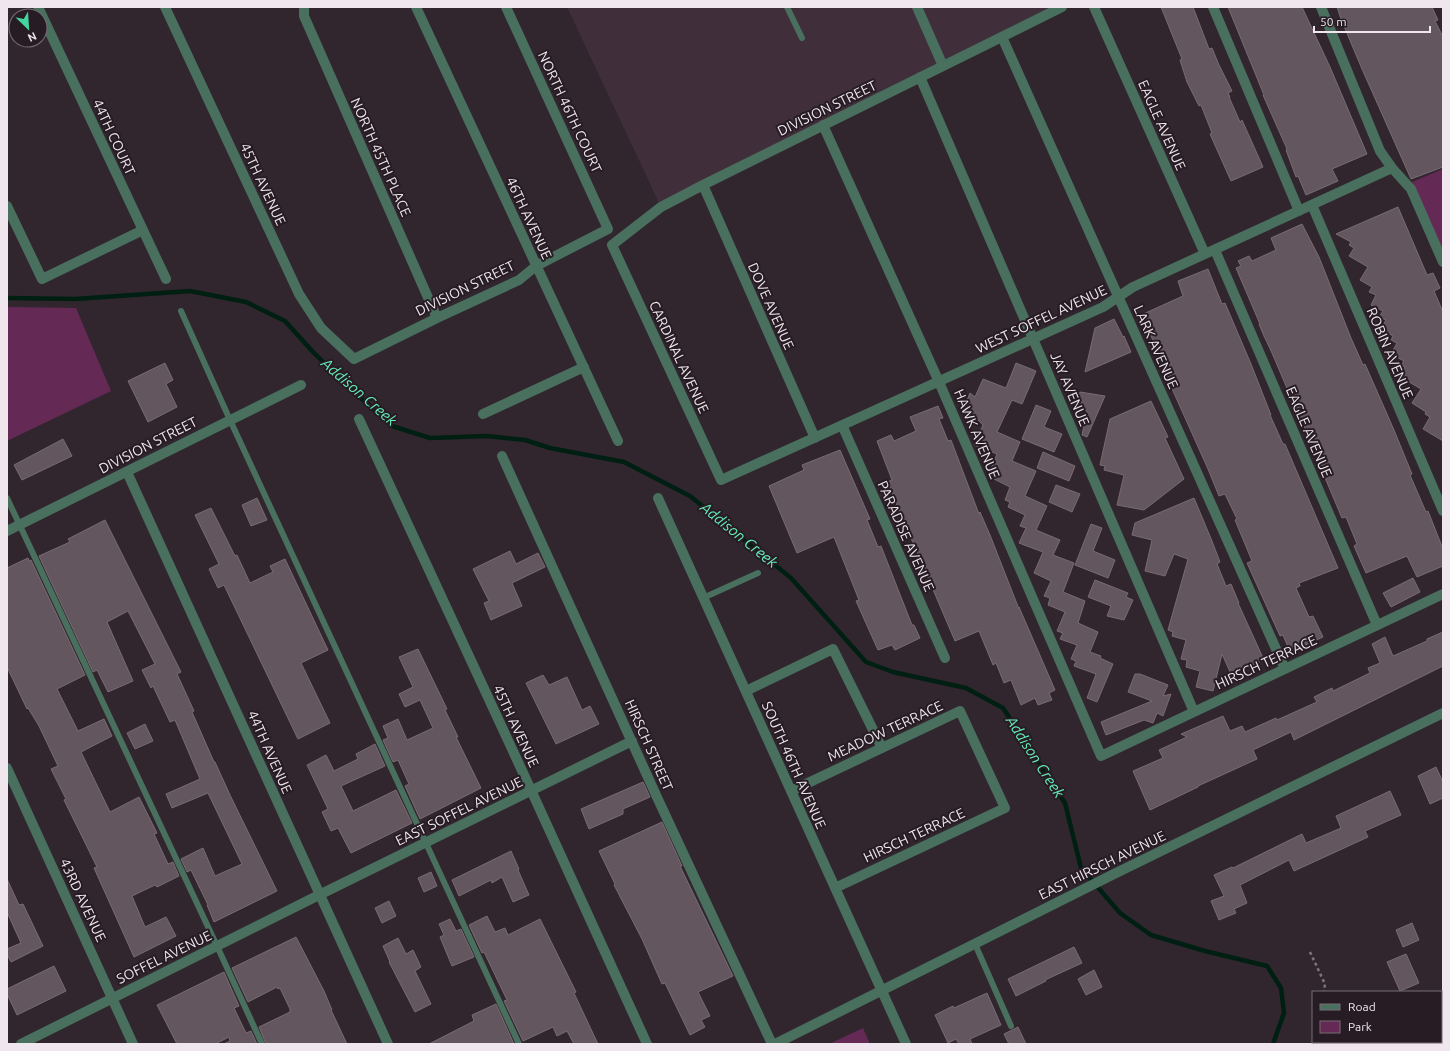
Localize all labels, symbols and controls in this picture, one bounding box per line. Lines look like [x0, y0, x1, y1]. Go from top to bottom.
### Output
north arrow [8, 8, 48, 48]
scale bar [1314, 8, 1430, 34]
text: 50 m [1320, 15, 1347, 28]
text: N [26, 30, 38, 44]
street label: NORTH 46TH COURT [535, 49, 605, 175]
street label: DIVISION STREET [775, 77, 879, 139]
street label: EAGLE AVENUE [1135, 77, 1189, 173]
street label: NORTH 45TH PLACE [348, 95, 414, 219]
street label: 44TH COURT [89, 97, 139, 178]
street label: 45TH AVENUE [237, 140, 289, 228]
street label: 46TH AVENUE [503, 174, 555, 262]
street label: DIVISION STREET [413, 257, 517, 319]
street label: DOVE AVENUE [745, 260, 797, 352]
street label: WEST SOFFEL AVENUE [973, 282, 1109, 356]
street label: CARDINAL AVENUE [646, 298, 712, 416]
street label: LARK AVENUE [1130, 303, 1182, 391]
street label: ROBIN AVENUE [1364, 305, 1417, 401]
street label: JAY AVENUE [1047, 350, 1093, 429]
water label: Addison Creek [317, 354, 401, 429]
street label: EAGLE AVENUE [1283, 384, 1335, 480]
street label: HAWK AVENUE [951, 387, 1003, 481]
street label: DIVISION STREET [96, 413, 200, 477]
street label: PARADISE AVENUE [874, 478, 938, 594]
water label: Addison Creek [697, 498, 782, 571]
street label: HIRSCH TERRACE [1213, 631, 1319, 692]
street label: 45TH AVENUE [490, 682, 542, 770]
street label: HIRSCH STREET [622, 697, 676, 793]
street label: MEADOW TERRACE [825, 697, 945, 765]
street label: SOUTH 46TH AVENUE [759, 699, 829, 831]
street label: 44TH AVENUE [245, 708, 295, 796]
water label: Addison Creek [1002, 712, 1068, 801]
street label: EAST SOFFEL AVENUE [393, 773, 525, 849]
street label: HIRSCH TERRACE [861, 804, 967, 865]
street label: EAST HIRSCH AVENUE [1036, 827, 1168, 903]
street label: 43RD AVENUE [57, 856, 109, 944]
street label: SOFFEL AVENUE [114, 927, 214, 987]
legend [1312, 991, 1442, 1043]
text: Road [1348, 1000, 1376, 1013]
text: Park [1348, 1020, 1372, 1033]

